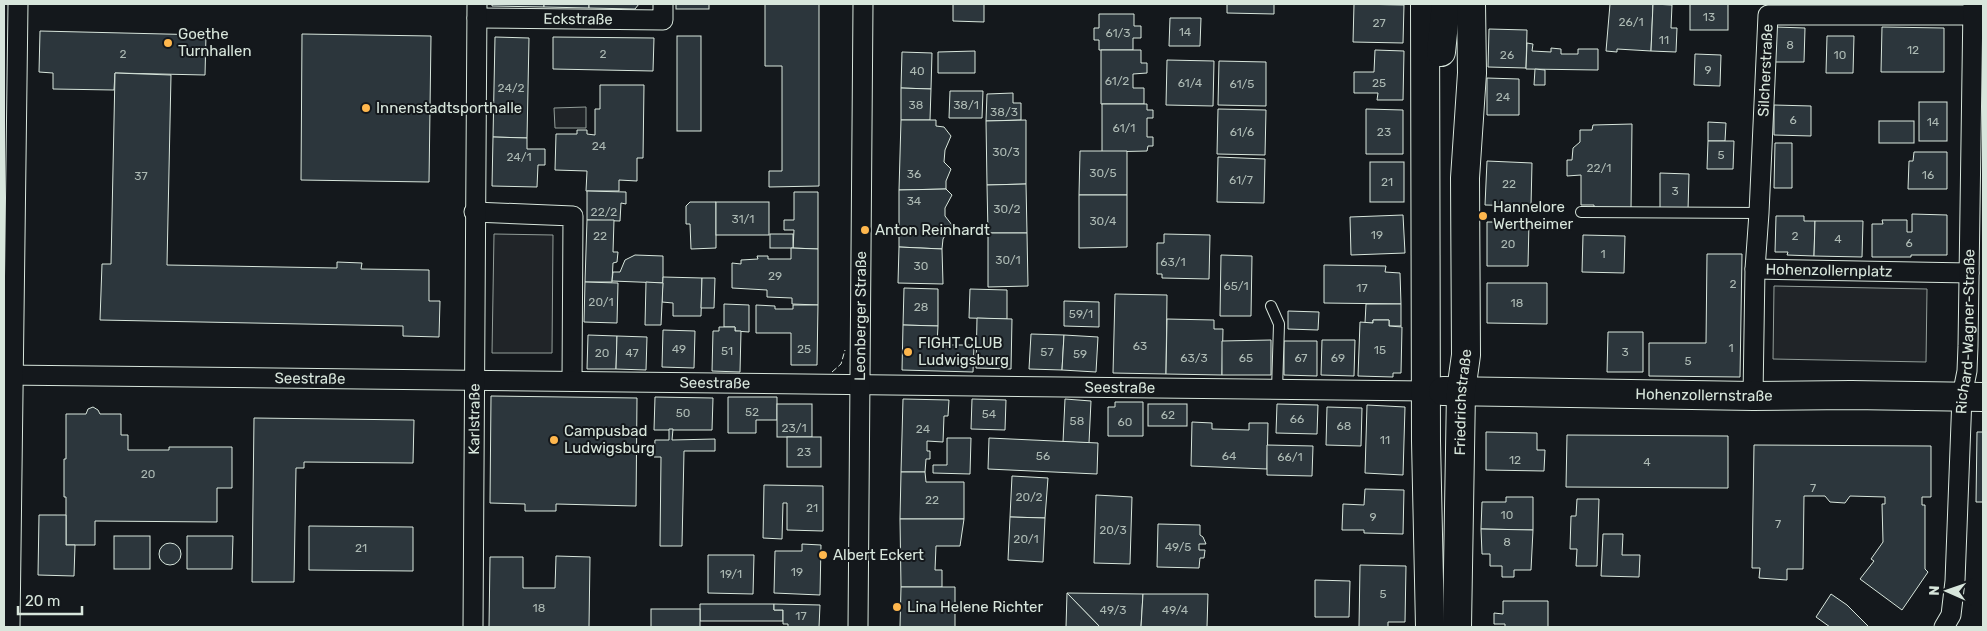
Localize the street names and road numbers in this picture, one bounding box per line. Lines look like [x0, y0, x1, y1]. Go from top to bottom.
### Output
street label: Eckstraße [543, 10, 613, 28]
street label: Silcherstraße [1754, 24, 1777, 117]
street label: Richard-Wagner-Straße [1952, 249, 1978, 414]
street label: Leonberger Straße [851, 251, 870, 381]
street label: Hohenzollernplatz [1765, 260, 1893, 281]
street label: Friedrichstraße [1451, 349, 1475, 455]
street label: Seestraße [274, 369, 345, 388]
street label: Seestraße [679, 374, 750, 392]
street label: Seestraße [1084, 378, 1155, 397]
street label: Karlstraße [465, 383, 484, 455]
street label: Hohenzollernstraße [1635, 385, 1773, 405]

